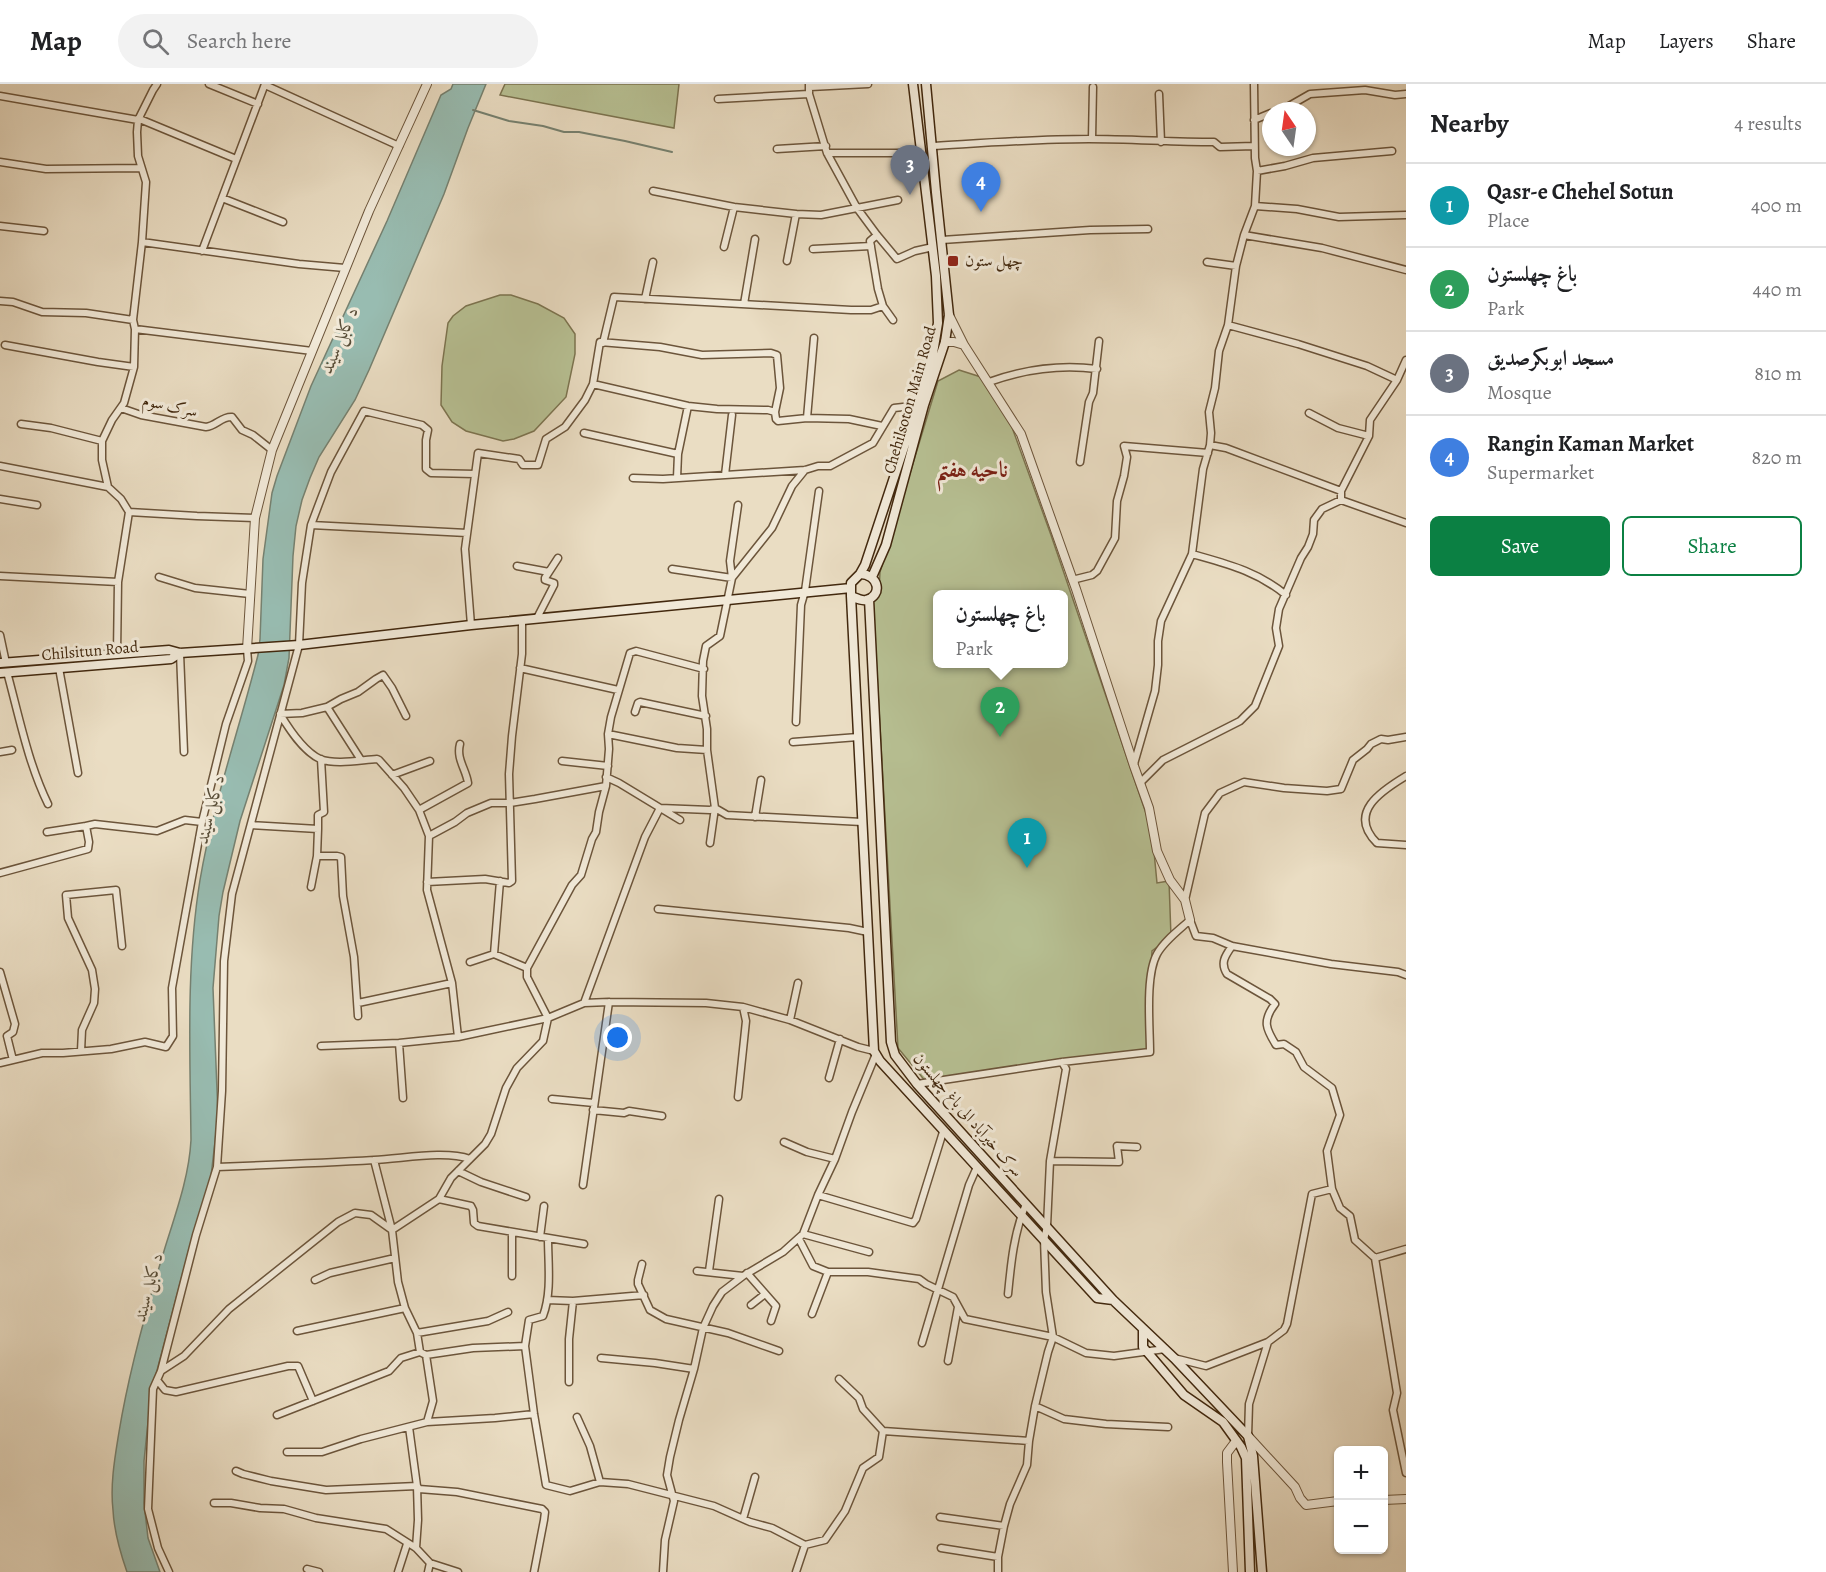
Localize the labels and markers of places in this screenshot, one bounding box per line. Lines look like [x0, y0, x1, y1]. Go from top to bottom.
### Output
pin: 3 [890, 146, 930, 195]
pin: 4 [962, 162, 1000, 212]
place label: چهل ستون [965, 250, 1023, 272]
marker: چهل ستون [946, 254, 960, 268]
pin: 2 [980, 688, 1020, 737]
pin: 1 [1008, 818, 1046, 868]

